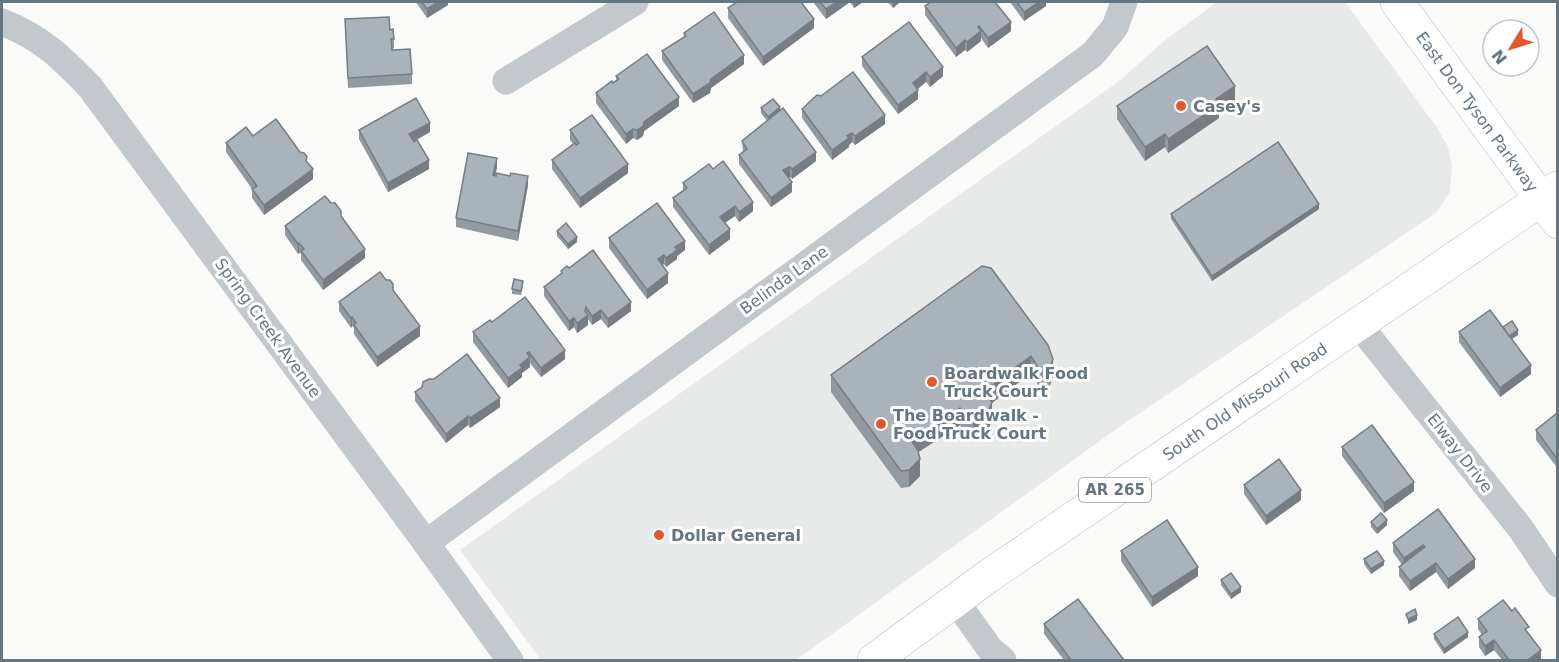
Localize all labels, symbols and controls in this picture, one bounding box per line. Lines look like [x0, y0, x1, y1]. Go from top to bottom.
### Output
north arrow [1481, 18, 1541, 78]
street label: East Don Tyson Parkway [1412, 28, 1542, 196]
text: N [1488, 46, 1511, 68]
place label: Casey's [1193, 97, 1261, 116]
marker: Casey's [1174, 99, 1188, 113]
street label: Belinda Lane [737, 242, 831, 318]
street label: Spring Creek Avenue [211, 255, 325, 401]
street label: South Old Missouri Road [1159, 339, 1331, 464]
place label: Boardwalk Food Truck Court [944, 364, 1088, 401]
marker: Boardwalk Food Truck Court [925, 375, 939, 389]
place label: The Boardwalk - Food Truck Court [893, 406, 1046, 443]
street label: Elway Drive [1423, 410, 1497, 496]
marker: The Boardwalk - Food Truck Court [874, 417, 888, 431]
road number: AR 265 [1079, 478, 1151, 502]
place label: Dollar General [671, 526, 801, 545]
marker: Dollar General [652, 528, 666, 542]

